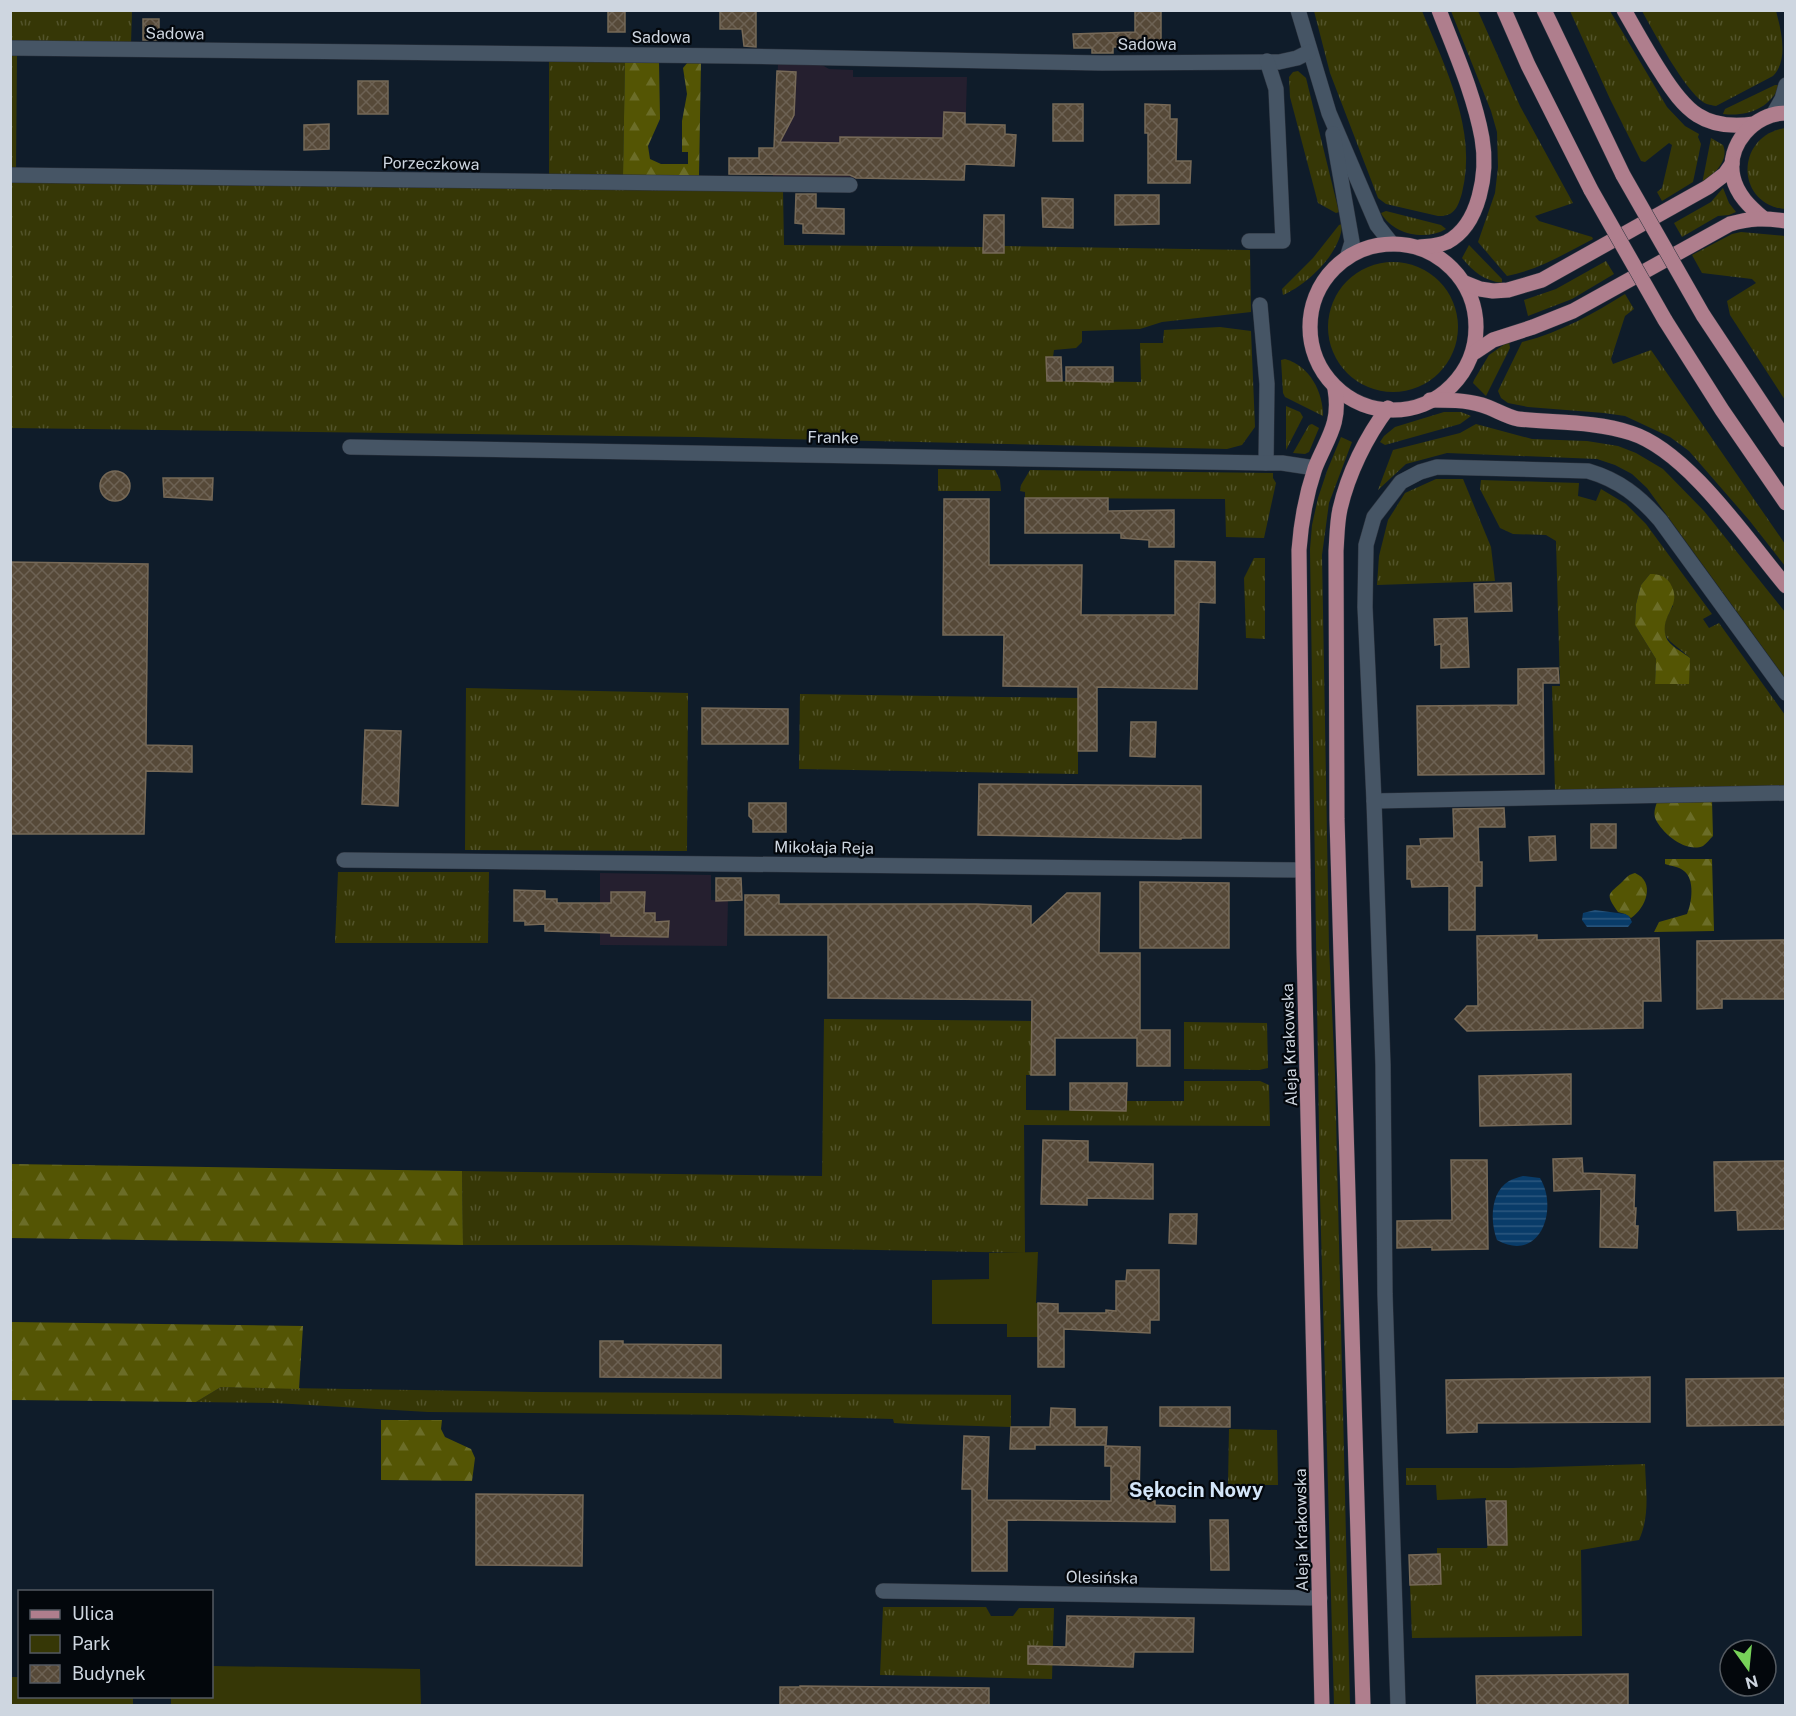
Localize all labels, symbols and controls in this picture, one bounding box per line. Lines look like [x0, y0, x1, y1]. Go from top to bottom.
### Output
street label: Sadowa [145, 23, 205, 44]
street label: Sadowa [631, 28, 691, 47]
street label: Sadowa [1117, 35, 1177, 54]
street label: Porzeczkowa [382, 153, 480, 174]
street label: Franke [807, 428, 859, 447]
street label: Mikołaja Reja [774, 837, 874, 858]
street label: Aleja Krakowska [1278, 983, 1301, 1107]
street label: Aleja Krakowska [1291, 1468, 1312, 1592]
district label: Sękocin Nowy [1129, 1478, 1263, 1502]
street label: Olesińska [1066, 1567, 1138, 1588]
legend [18, 1590, 213, 1698]
text: Ulica [72, 1603, 114, 1624]
text: Park [72, 1633, 110, 1654]
north arrow [1718, 1638, 1778, 1698]
text: Budynek [72, 1663, 146, 1684]
text: N [1743, 1671, 1760, 1693]

